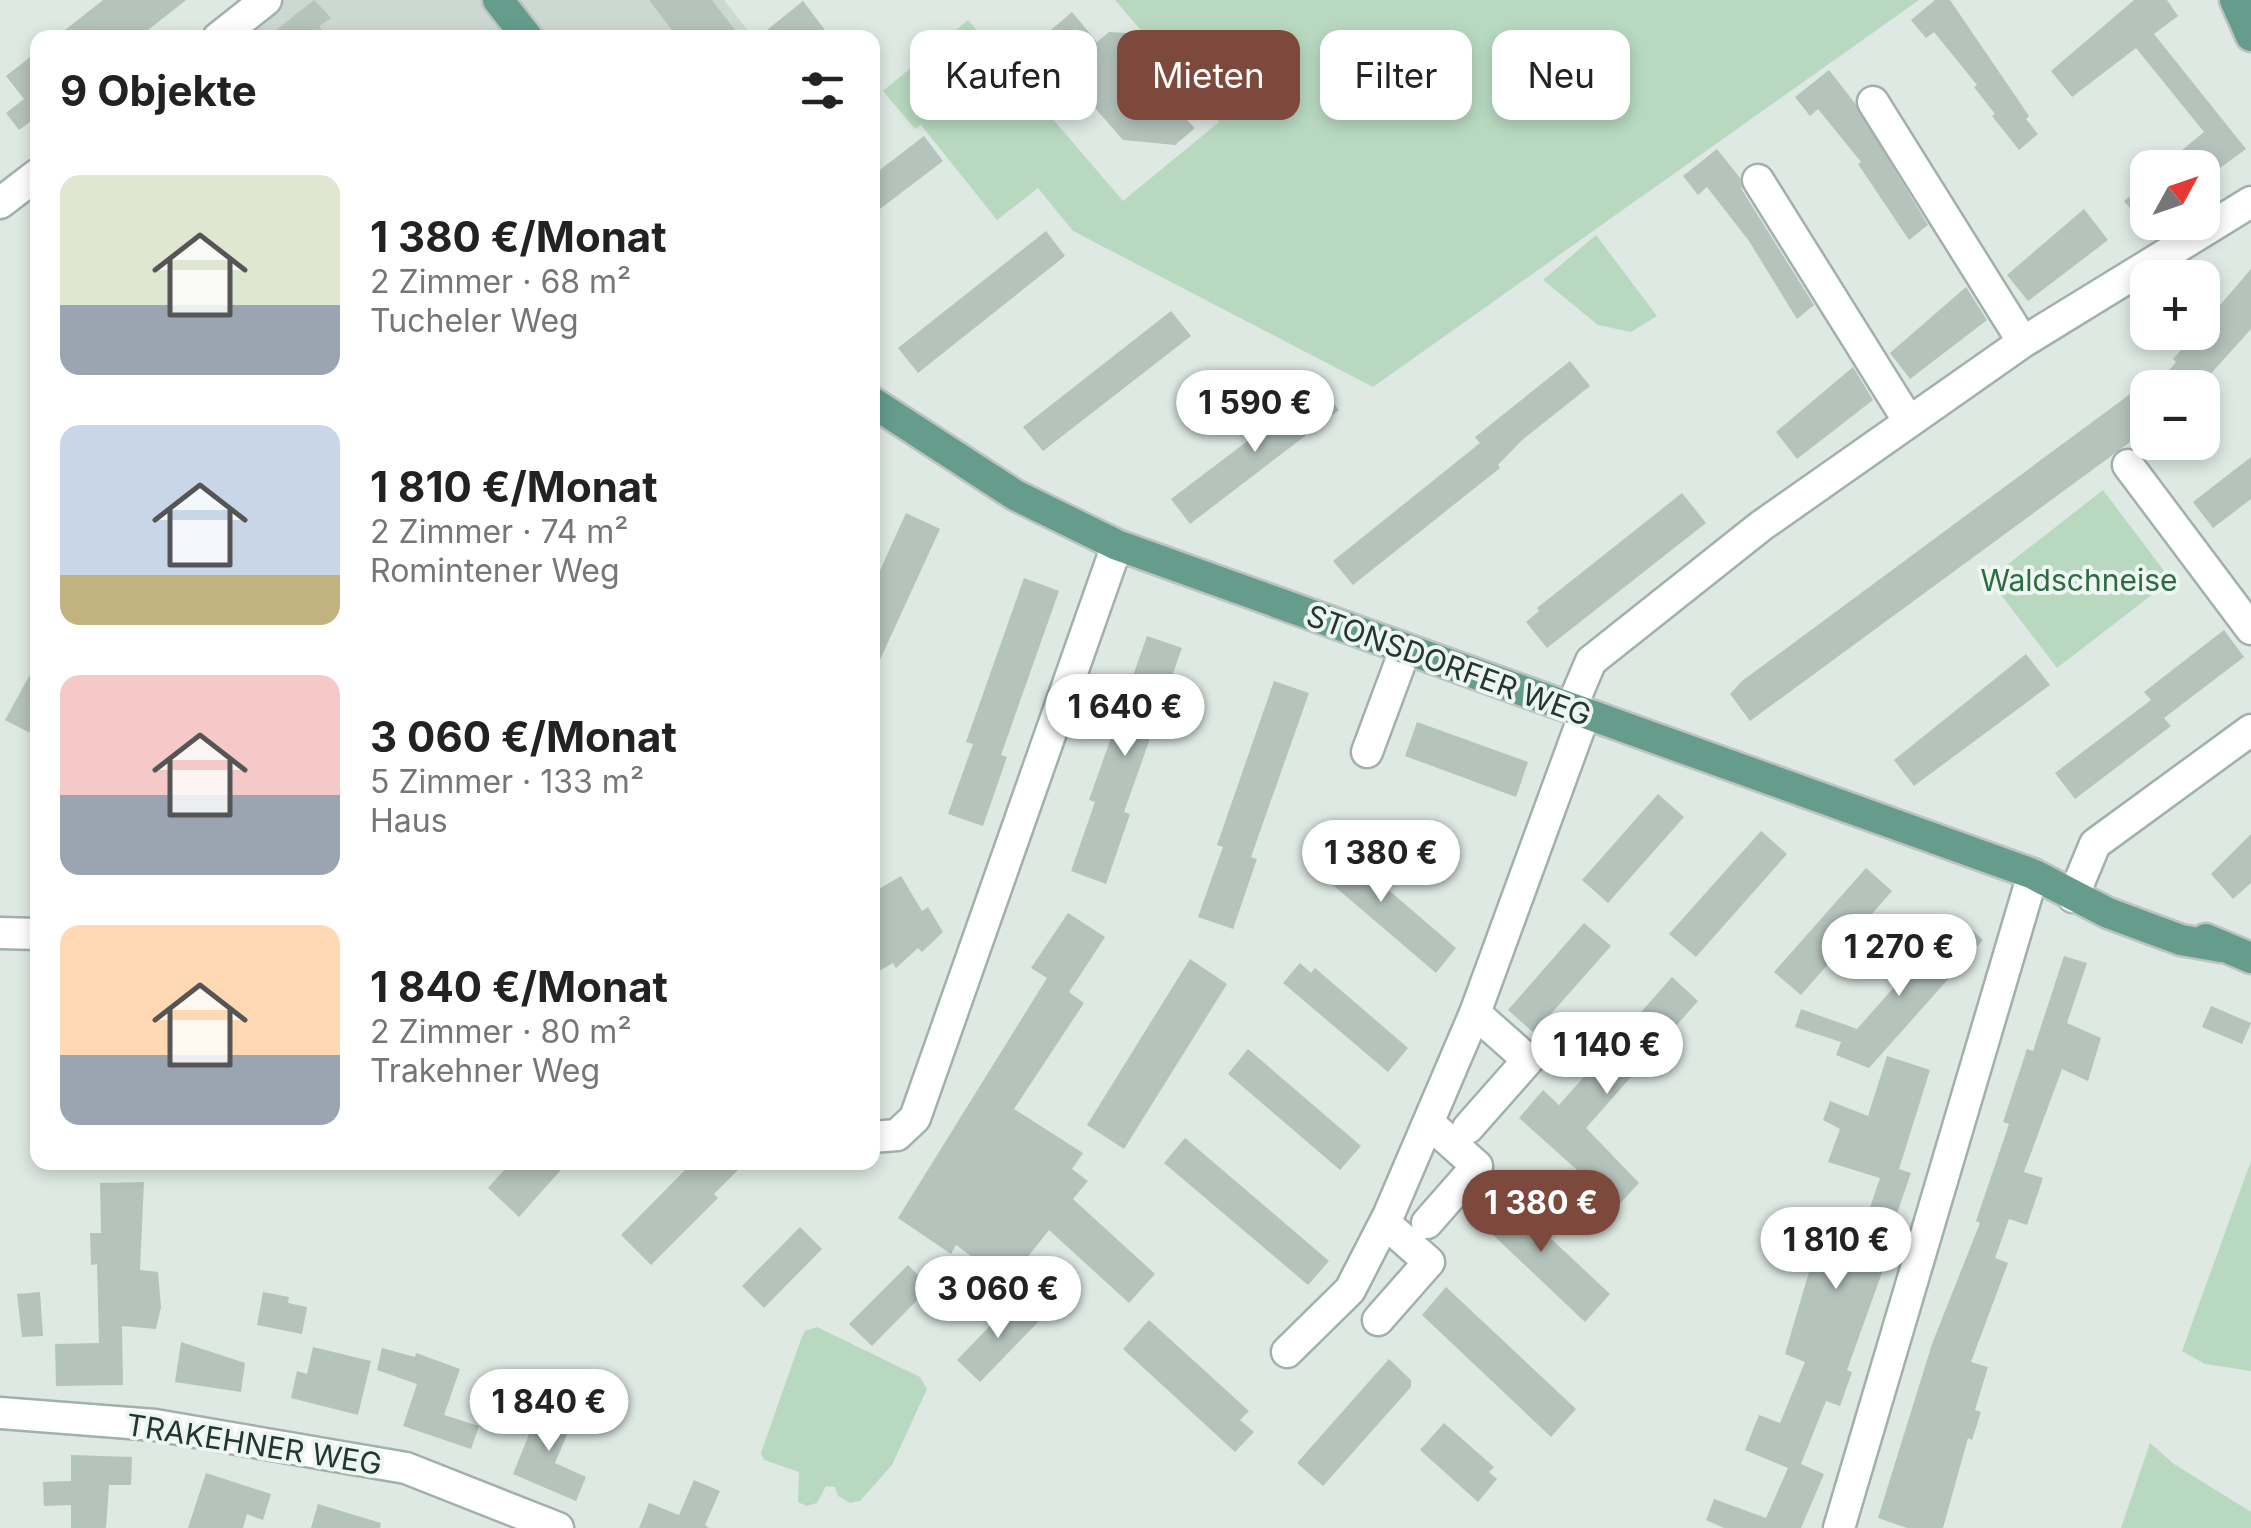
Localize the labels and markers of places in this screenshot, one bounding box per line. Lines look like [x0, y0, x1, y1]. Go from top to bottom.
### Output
pin: 1 590 € [1163, 370, 1347, 455]
pin: 1 640 € [1033, 674, 1217, 759]
pin: 1 380 € [1289, 820, 1473, 905]
pin: 1 270 € [1807, 914, 1991, 999]
pin: 1 140 € [1515, 1012, 1699, 1097]
pin: 1 380 € [1449, 1170, 1633, 1255]
pin: 1 810 € [1744, 1207, 1928, 1292]
pin: 3 060 € [906, 1256, 1090, 1341]
pin: 1 840 € [457, 1369, 641, 1454]

